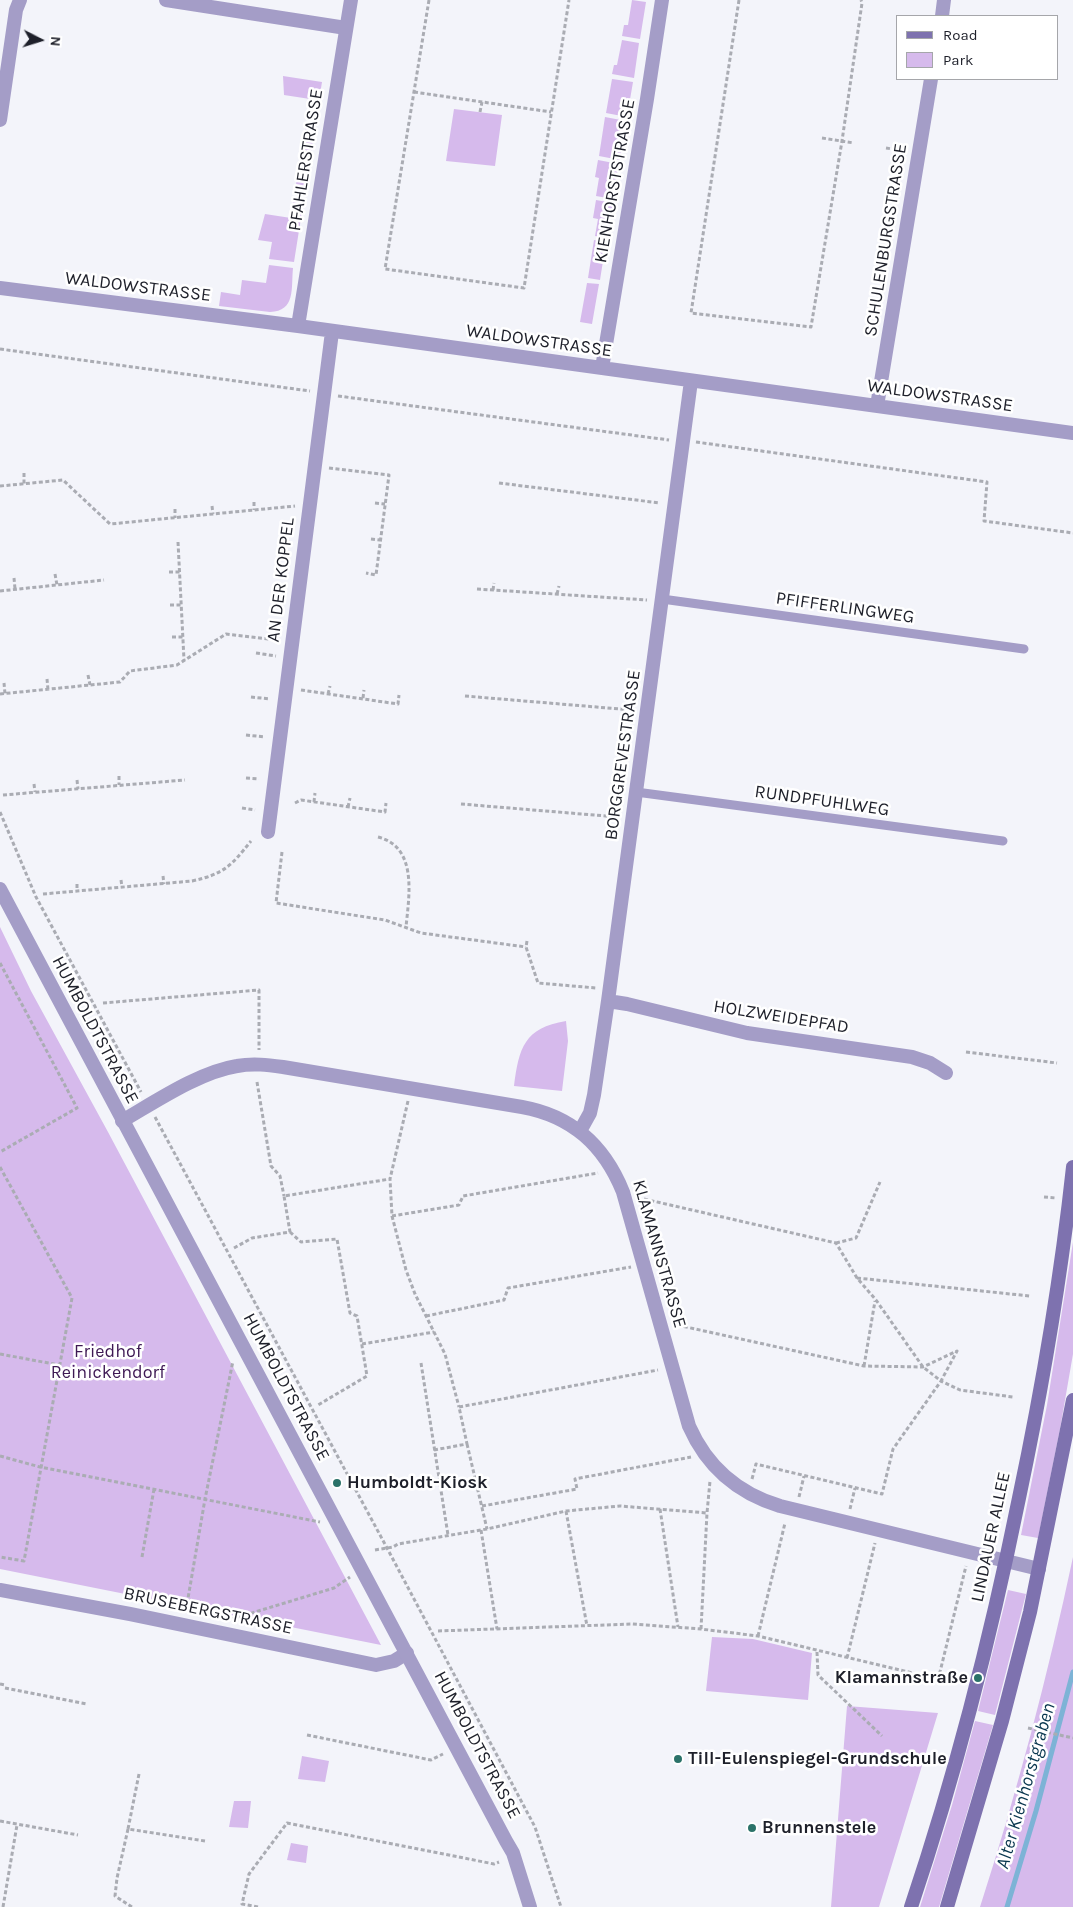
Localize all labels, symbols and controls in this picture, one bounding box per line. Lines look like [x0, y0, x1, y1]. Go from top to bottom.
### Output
north arrow [15, 15, 65, 65]
legend [896, 15, 1058, 80]
text: Road [943, 26, 978, 44]
text: N [47, 36, 64, 47]
text: Park [943, 51, 973, 69]
street label: PFAHLERSTRASSE [284, 87, 328, 233]
street label: KIENHORSTSTRASSE [590, 97, 640, 265]
street label: SCHULENBURGSTRASSE [860, 142, 912, 338]
street label: WALDOWSTRASSE [64, 267, 212, 307]
street label: WALDOWSTRASSE [465, 320, 613, 362]
street label: WALDOWSTRASSE [866, 375, 1014, 417]
street label: AN DER KOPPEL [263, 517, 299, 643]
street label: PFIFFERLINGWEG [774, 588, 916, 628]
street label: BORGGREVESTRASSE [600, 669, 646, 841]
street label: RUNDPFUHLWEG [753, 781, 891, 821]
street label: HUMBOLDTSTRASSE [47, 952, 143, 1108]
street label: HOLZWEIDEPFAD [712, 996, 850, 1038]
street label: KLAMANNSTRASSE [628, 1177, 690, 1331]
street label: HUMBOLDTSTRASSE [238, 1309, 334, 1465]
park label: Friedhof Reinickendorf [51, 1341, 165, 1384]
street label: LINDAUER ALLEE [967, 1470, 1015, 1604]
place label: Humboldt-Kiosk [347, 1472, 488, 1494]
marker: Humboldt-Kiosk [331, 1477, 343, 1489]
street label: BRUSEBERGSTRASSE [122, 1583, 294, 1639]
street label: HUMBOLDTSTRASSE [429, 1667, 525, 1823]
place label: Klamannstraße [835, 1667, 968, 1689]
marker: Klamannstraße [972, 1672, 984, 1684]
water label: Alter Kienhorstgraben [991, 1700, 1061, 1872]
place label: Till-Eulenspiegel-Grundschule [688, 1748, 947, 1770]
marker: Till-Eulenspiegel-Grundschule [672, 1753, 684, 1765]
place label: Brunnenstele [762, 1817, 876, 1839]
marker: Brunnenstele [746, 1822, 758, 1834]

